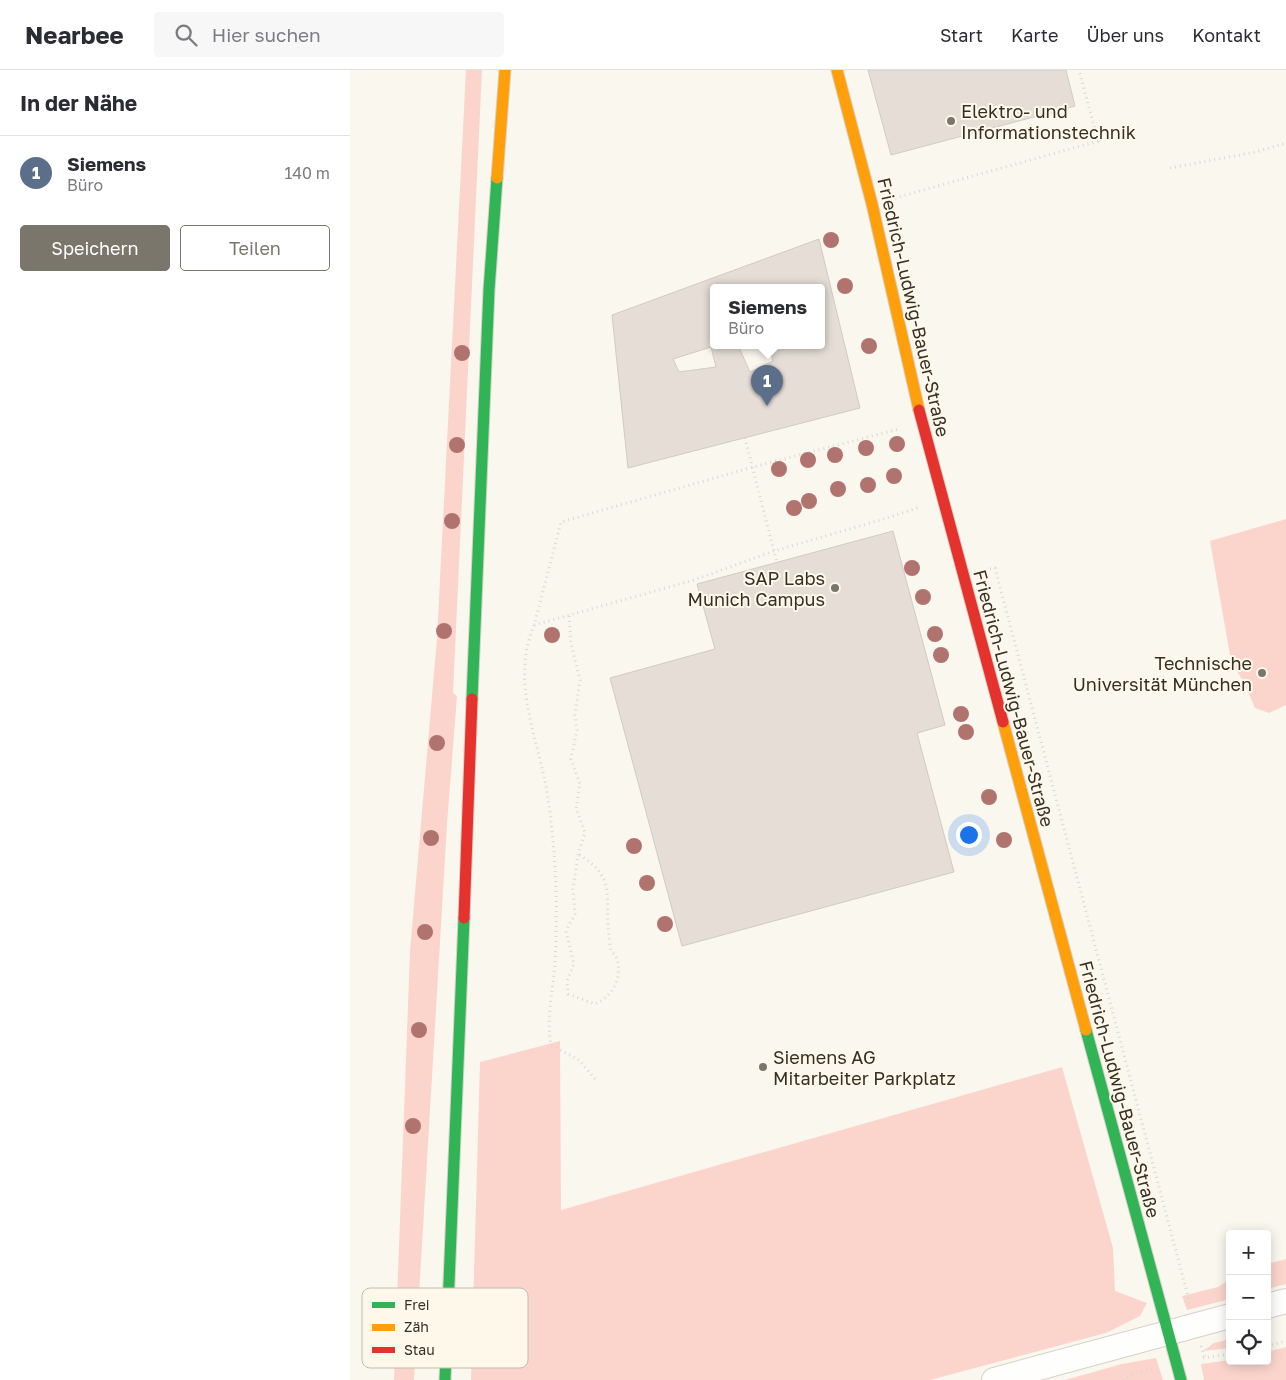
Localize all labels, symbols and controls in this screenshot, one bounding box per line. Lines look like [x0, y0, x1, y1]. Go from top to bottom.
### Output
search box [154, 12, 504, 57]
text: Nearbee [25, 20, 124, 49]
icon: search [172, 21, 200, 49]
text: Hier suchen [212, 23, 321, 46]
text: Start [940, 24, 983, 46]
text: Karte [1011, 24, 1058, 46]
text: Über uns [1086, 24, 1164, 46]
text: Kontakt [1192, 24, 1261, 46]
text: In der Nähe [20, 90, 137, 116]
place label: Elektro- und Informationstechnik [961, 100, 1136, 143]
marker: Elektro- und Informationstechnik [945, 115, 957, 127]
text: Siemens [67, 152, 146, 175]
text: 1 [32, 163, 40, 183]
text: 140 m [284, 163, 330, 183]
text: Büro [67, 175, 103, 195]
street label: Friedrich-Ludwig-Bauer-Straße [873, 175, 955, 439]
button: Speichern [20, 225, 170, 271]
button: Teilen [180, 225, 330, 271]
popup [710, 284, 825, 349]
text: Siemens [728, 295, 807, 318]
text: Büro [728, 318, 764, 338]
pin: 1 [751, 365, 783, 406]
place label: SAP Labs Munich Campus [688, 567, 825, 610]
street label: Friedrich-Ludwig-Bauer-Straße [969, 567, 1059, 829]
marker: SAP Labs Munich Campus [829, 582, 841, 594]
place label: Technische Universität München [1073, 652, 1252, 695]
marker: Technische Universität München [1256, 667, 1268, 679]
your location [956, 822, 982, 848]
street label: Friedrich-Ludwig-Bauer-Straße [1075, 958, 1165, 1220]
place label: Siemens AG Mitarbeiter Parkplatz [773, 1046, 956, 1089]
marker: Siemens AG Mitarbeiter Parkplatz [757, 1061, 769, 1073]
map controls [1226, 1230, 1271, 1365]
button: + [1226, 1230, 1271, 1275]
button: − [1226, 1275, 1271, 1320]
legend [362, 1288, 528, 1368]
text: Frei [404, 1296, 430, 1313]
text: Zäh [404, 1318, 429, 1335]
button: locate [1226, 1320, 1271, 1365]
text: Stau [404, 1341, 435, 1358]

